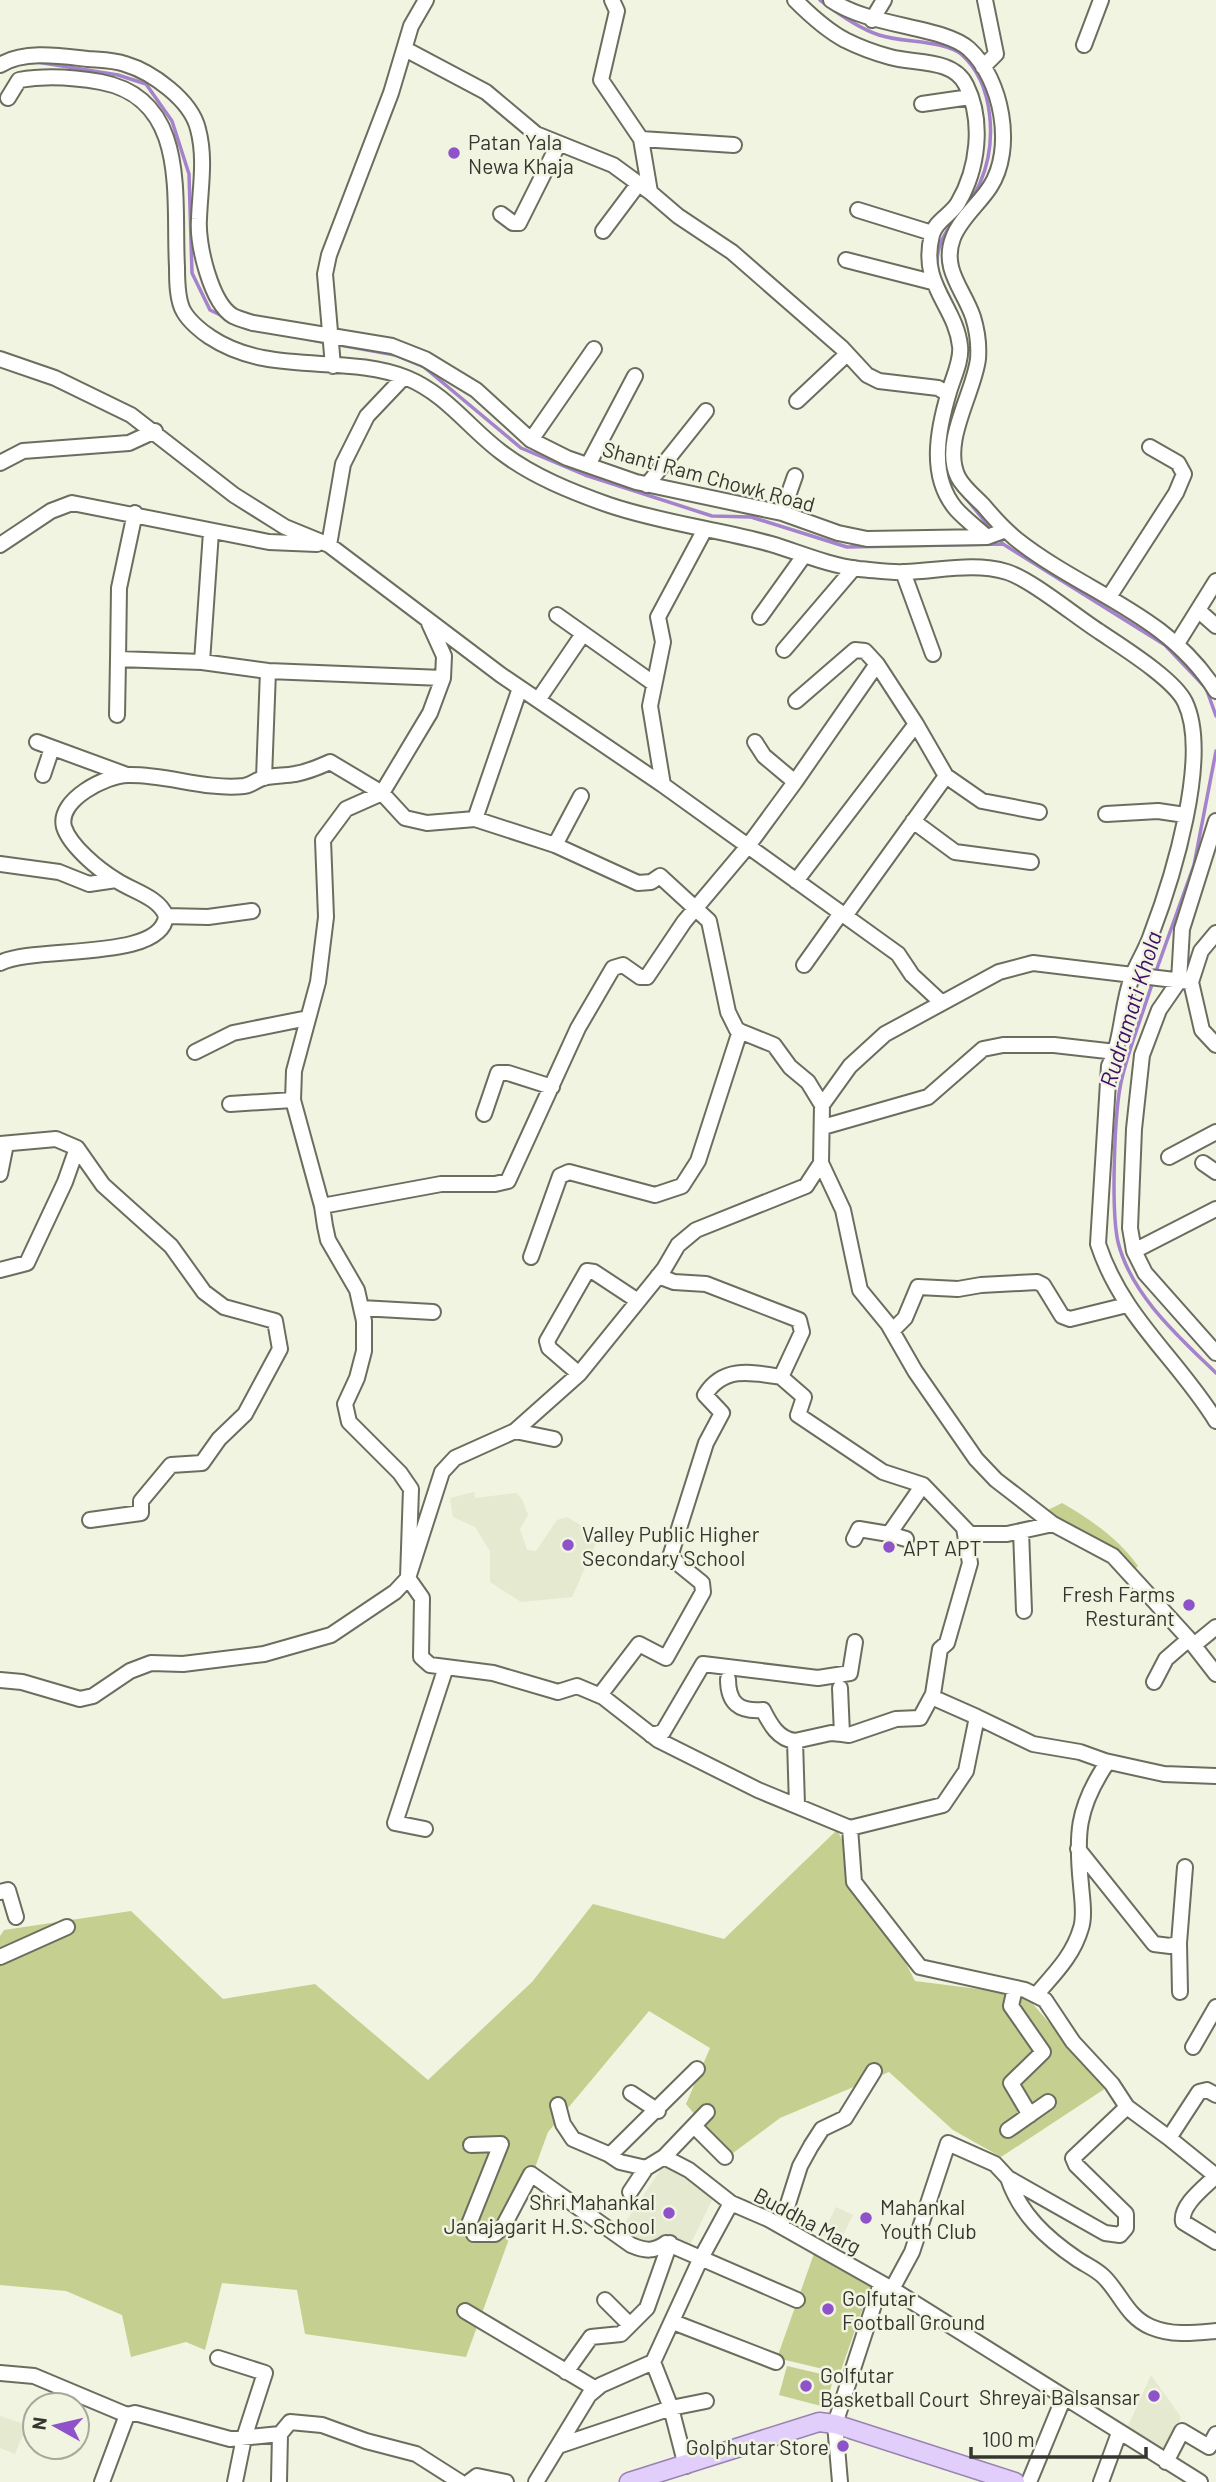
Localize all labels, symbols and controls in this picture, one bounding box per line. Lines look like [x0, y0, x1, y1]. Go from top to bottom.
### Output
place label: Patan Yala Newa Khaja [468, 129, 574, 178]
marker: Patan Yala Newa Khaja [446, 145, 462, 161]
street label: Shanti Ram Chowk Road [600, 436, 818, 516]
water label: Rudramati Khola [1093, 928, 1167, 1090]
place label: Valley Public Higher Secondary School [582, 1521, 760, 1570]
place label: APT APT [903, 1535, 982, 1560]
marker: Valley Public Higher Secondary School [560, 1537, 576, 1553]
marker: APT APT [881, 1539, 897, 1555]
place label: Fresh Farms Resturant [1062, 1581, 1175, 1630]
marker: Fresh Farms Resturant [1181, 1597, 1197, 1613]
street label: Buddha Marg [750, 2181, 866, 2259]
place label: Shri Mahankal Janajagarit H.S. School [444, 2189, 655, 2238]
place label: Mahankal Youth Club [880, 2194, 977, 2243]
marker: Shri Mahankal Janajagarit H.S. School [661, 2205, 677, 2221]
marker: Mahankal Youth Club [858, 2210, 874, 2226]
place label: Golfutar Football Ground [842, 2285, 985, 2334]
marker: Golfutar Football Ground [820, 2301, 836, 2317]
place label: Golfutar Basketball Court [820, 2362, 970, 2411]
marker: Golfutar Basketball Court [798, 2378, 814, 2394]
place label: Shreyai Balsansar [979, 2384, 1140, 2409]
marker: Shreyai Balsansar [1146, 2388, 1162, 2404]
north arrow [21, 2391, 91, 2461]
text: N [26, 2416, 51, 2431]
scale bar [971, 2416, 1146, 2460]
text: 100 m [982, 2426, 1035, 2451]
place label: Golphutar Store [686, 2434, 829, 2459]
marker: Golphutar Store [835, 2438, 851, 2454]

